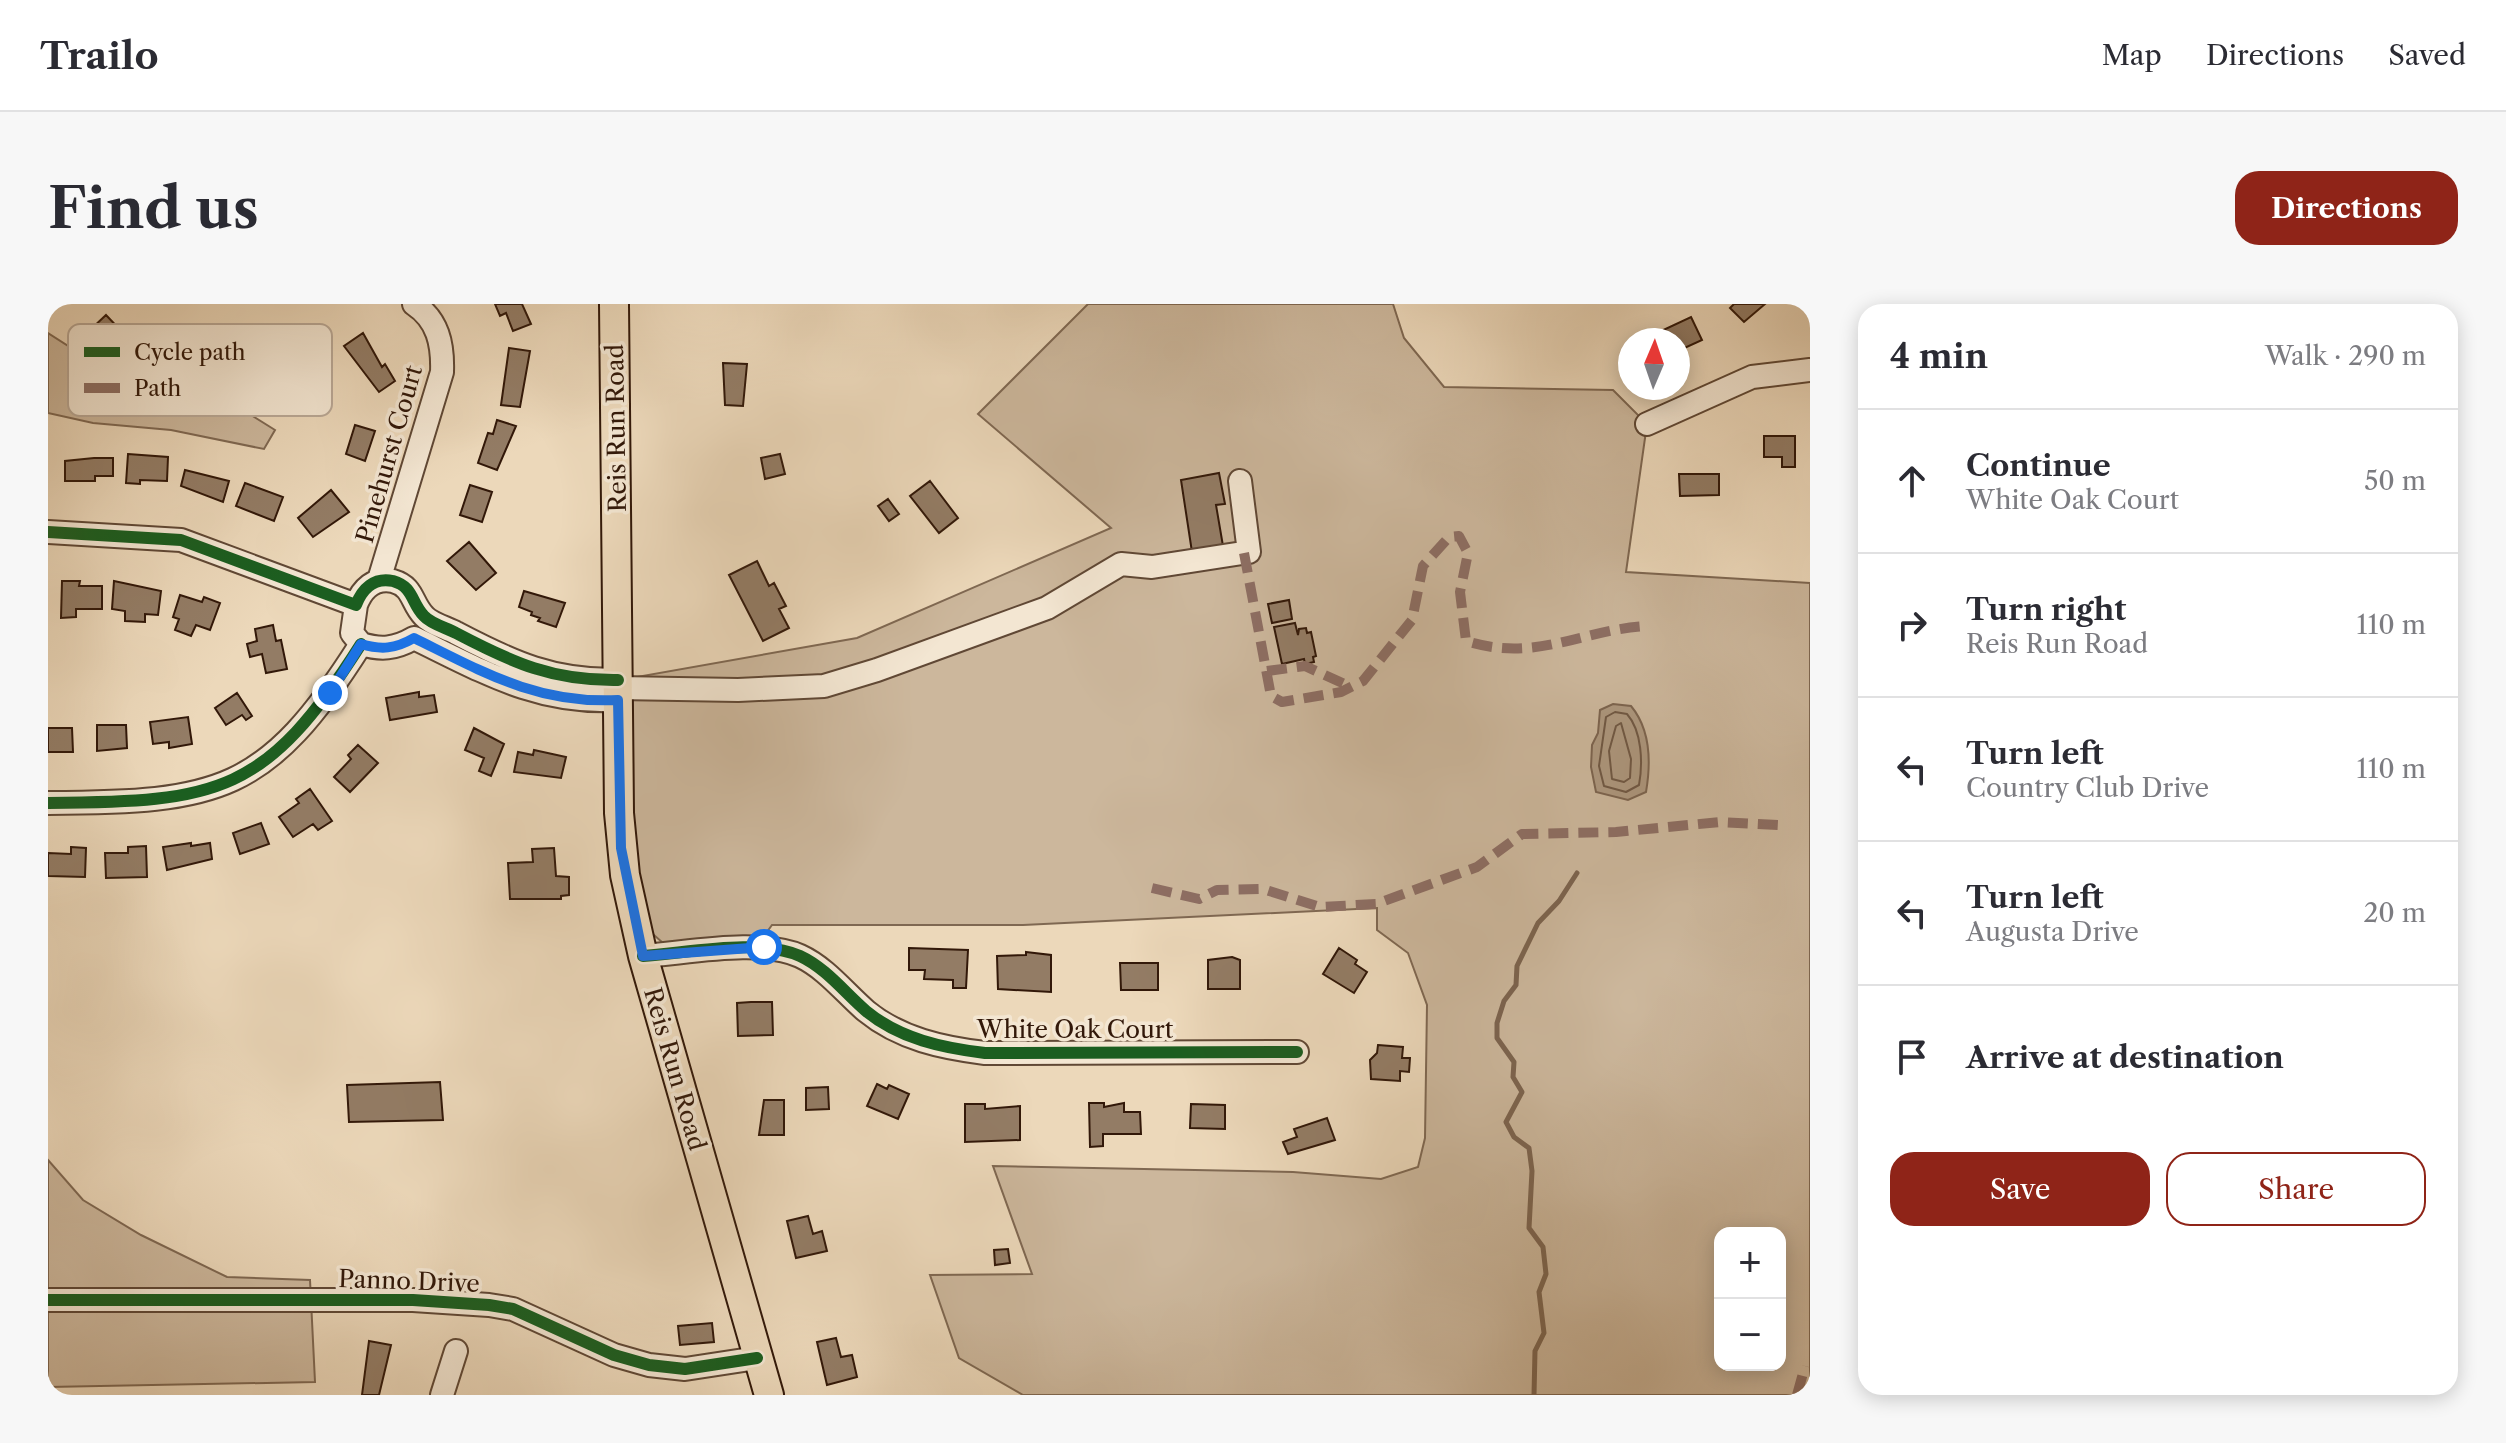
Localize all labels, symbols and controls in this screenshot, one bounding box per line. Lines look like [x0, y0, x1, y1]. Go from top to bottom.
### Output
text: Trailo [40, 32, 159, 79]
text: Map [2102, 38, 2162, 72]
text: Directions [2206, 38, 2344, 72]
text: Saved [2388, 38, 2466, 72]
button: Directions [2235, 171, 2458, 245]
text: Find us [48, 174, 259, 243]
legend [68, 324, 332, 416]
north arrow [1618, 328, 1690, 400]
text: 4 min [1890, 335, 1988, 377]
text: Cycle path [134, 339, 246, 366]
text: Walk · 290 m [2265, 340, 2426, 372]
street label: Reis Run Road [600, 343, 632, 512]
street label: Pinehurst Court [350, 361, 428, 546]
text: Path [134, 375, 182, 402]
text: Continue [1966, 447, 2111, 484]
icon: ahead [1890, 459, 1934, 503]
text: 50 m [2364, 465, 2426, 497]
text: White Oak Court [1966, 484, 2179, 516]
text: Turn right [1966, 591, 2126, 628]
icon: right [1890, 603, 1934, 647]
text: 110 m [2357, 609, 2426, 641]
text: Reis Run Road [1966, 628, 2148, 660]
route end [312, 675, 348, 711]
text: Turn left [1966, 735, 2103, 772]
icon: left [1890, 747, 1934, 791]
text: 110 m [2357, 753, 2426, 785]
text: Country Club Drive [1966, 772, 2209, 804]
text: Turn left [1966, 879, 2103, 916]
icon: left [1890, 891, 1934, 935]
text: 20 m [2363, 897, 2426, 929]
text: Augusta Drive [1966, 916, 2139, 948]
route start [746, 929, 782, 965]
street label: Reis Run Road [638, 984, 712, 1154]
street label: White Oak Court [976, 1015, 1174, 1044]
icon: arrive [1890, 1035, 1934, 1079]
text: Arrive at destination [1966, 1039, 2284, 1076]
button: Save [1890, 1152, 2150, 1226]
button: Share [2166, 1152, 2426, 1226]
map controls [1714, 1227, 1786, 1371]
button: + [1714, 1227, 1786, 1299]
street label: Panno Drive [338, 1264, 480, 1298]
button: − [1714, 1299, 1786, 1371]

